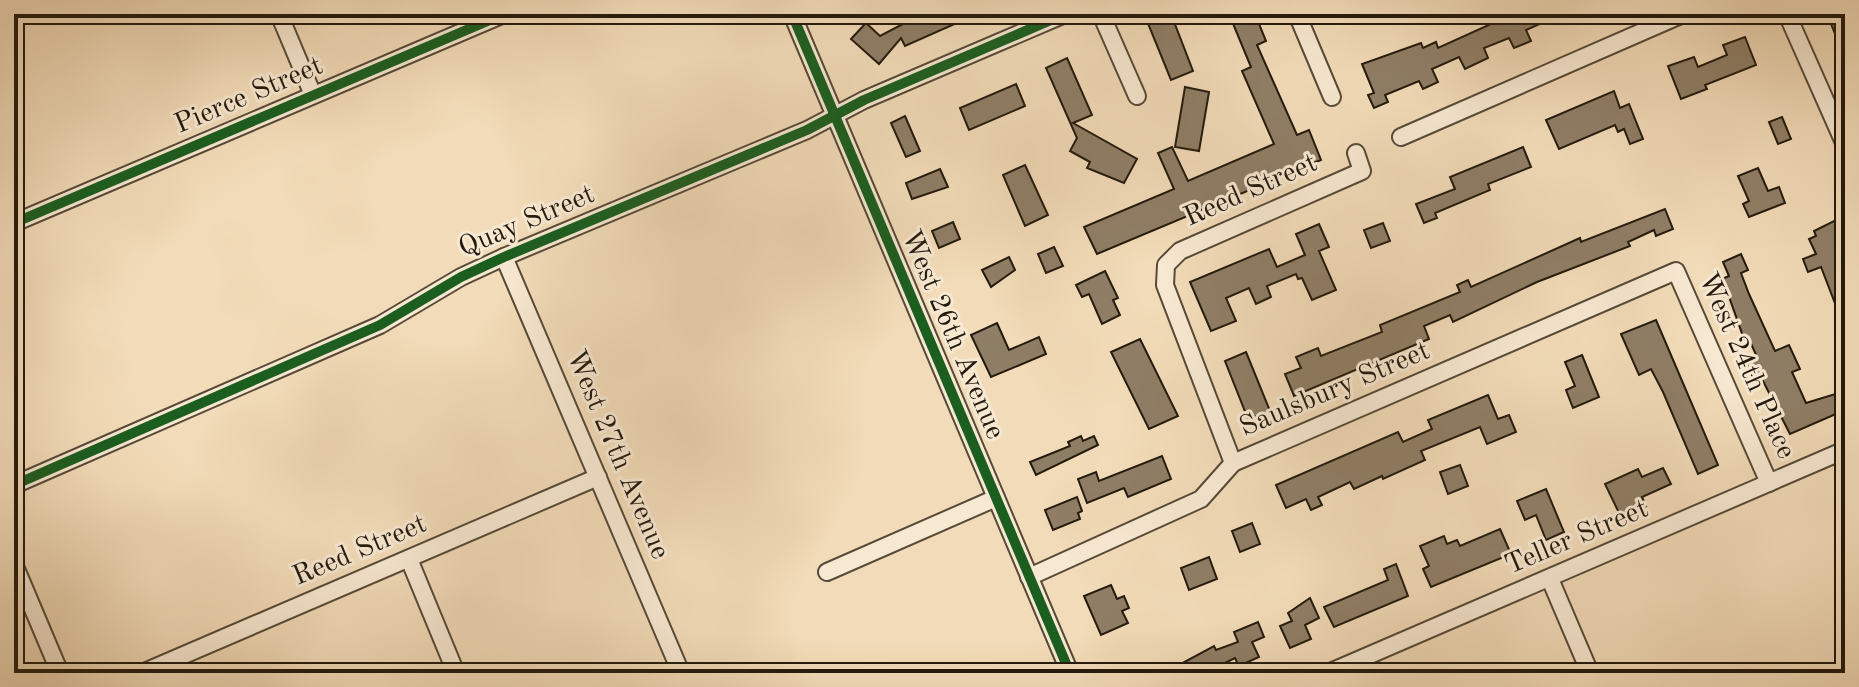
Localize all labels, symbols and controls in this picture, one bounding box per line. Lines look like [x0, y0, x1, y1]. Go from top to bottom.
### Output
street label: Pierce Street [171, 52, 327, 140]
street label: Reed Street [1180, 149, 1322, 233]
street label: Quay Street [455, 181, 599, 263]
street label: West 26th Avenue [895, 226, 1009, 444]
street label: West 24th Place [1692, 269, 1800, 463]
street label: Saulsbury Street [1236, 337, 1434, 443]
street label: West 27th Avenue [560, 346, 674, 564]
street label: Teller Street [1501, 495, 1653, 581]
street label: Reed Street [289, 510, 431, 592]

